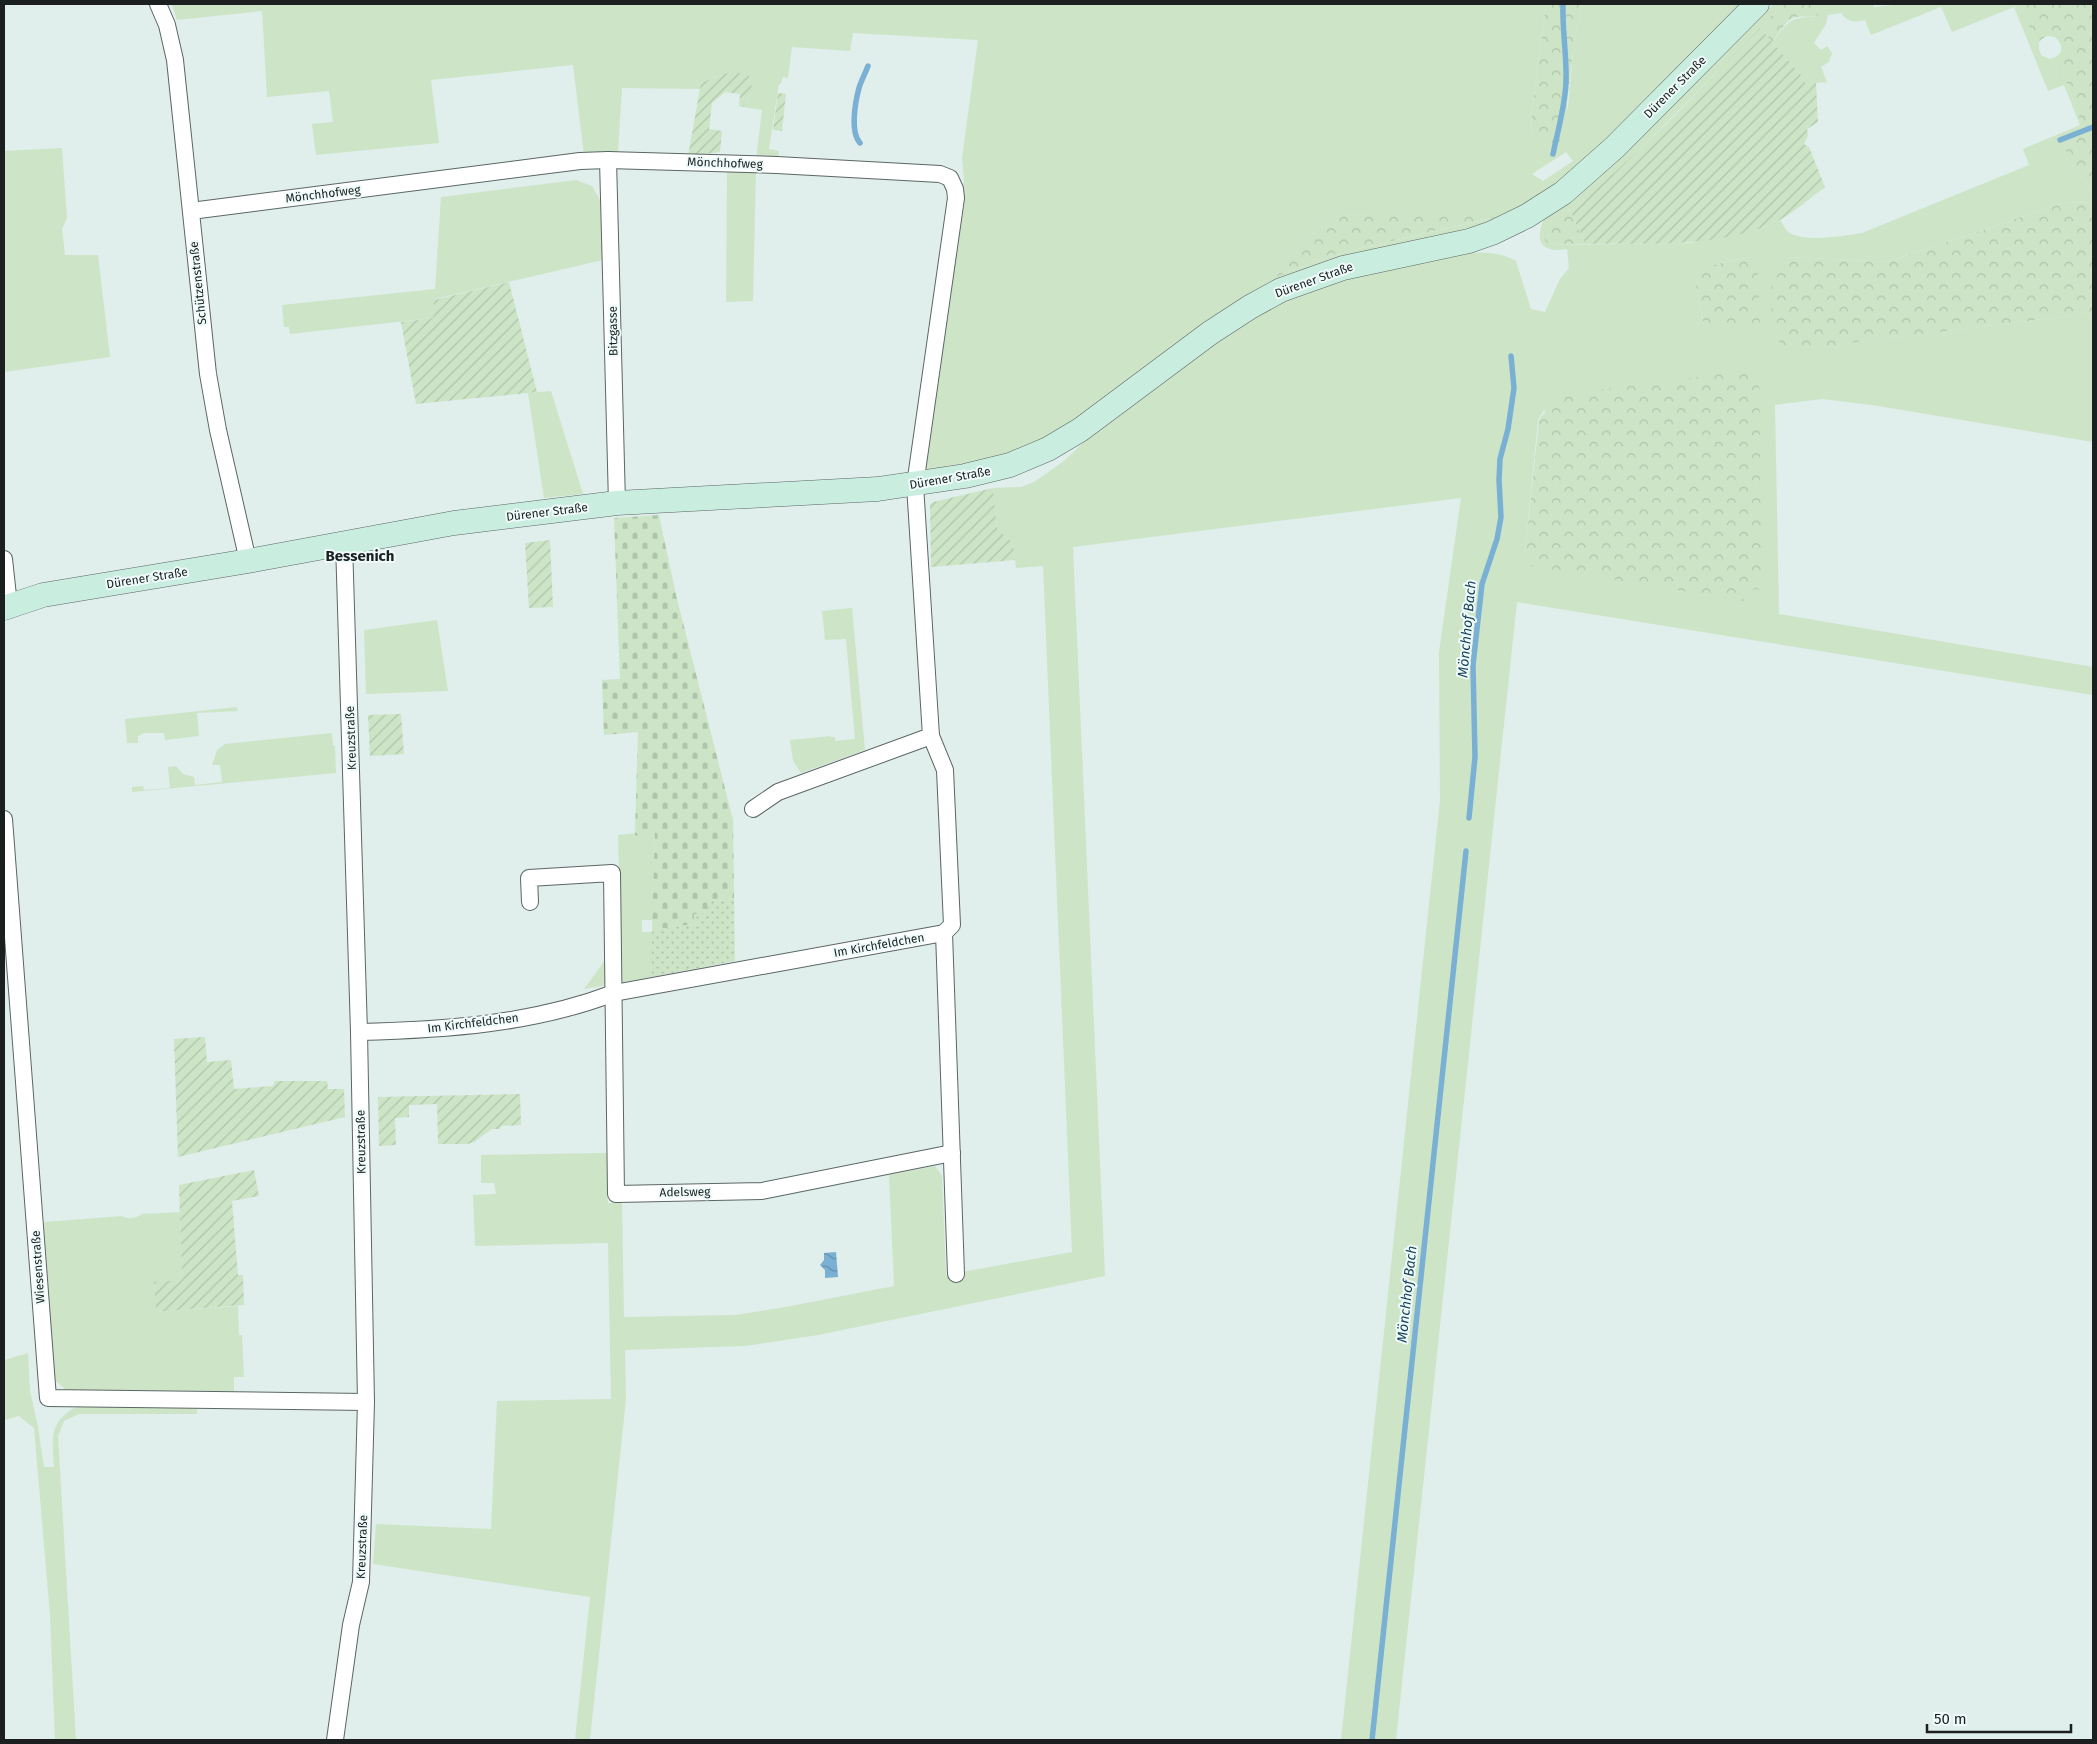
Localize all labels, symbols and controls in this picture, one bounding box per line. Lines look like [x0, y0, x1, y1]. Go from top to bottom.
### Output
street label: Dürener Straße [1641, 53, 1709, 121]
street label: Mönchhofweg [687, 155, 764, 171]
street label: Mönchhofweg [285, 182, 362, 206]
street label: Schützenstraße [187, 241, 209, 325]
street label: Dürener Straße [1273, 259, 1355, 301]
street label: Bitzgasse [606, 306, 620, 356]
street label: Dürener Straße [908, 464, 992, 492]
street label: Dürener Straße [505, 500, 589, 524]
district label: Bessenich [326, 547, 394, 565]
street label: Dürener Straße [105, 565, 189, 591]
water label: Mönchhof Bach [1454, 580, 1480, 678]
street label: Kreuzstraße [343, 706, 359, 770]
street label: Im Kirchfeldchen [833, 930, 925, 960]
street label: Im Kirchfeldchen [427, 1010, 519, 1036]
street label: Kreuzstraße [353, 1110, 369, 1174]
street label: Adelsweg [659, 1185, 711, 1199]
street label: Wiesenstraße [28, 1230, 48, 1304]
water label: Mönchhof Bach [1393, 1245, 1421, 1343]
street label: Kreuzstraße [354, 1515, 370, 1579]
scale bar [1927, 1702, 2071, 1734]
text: 50 m [1934, 1710, 1967, 1728]

